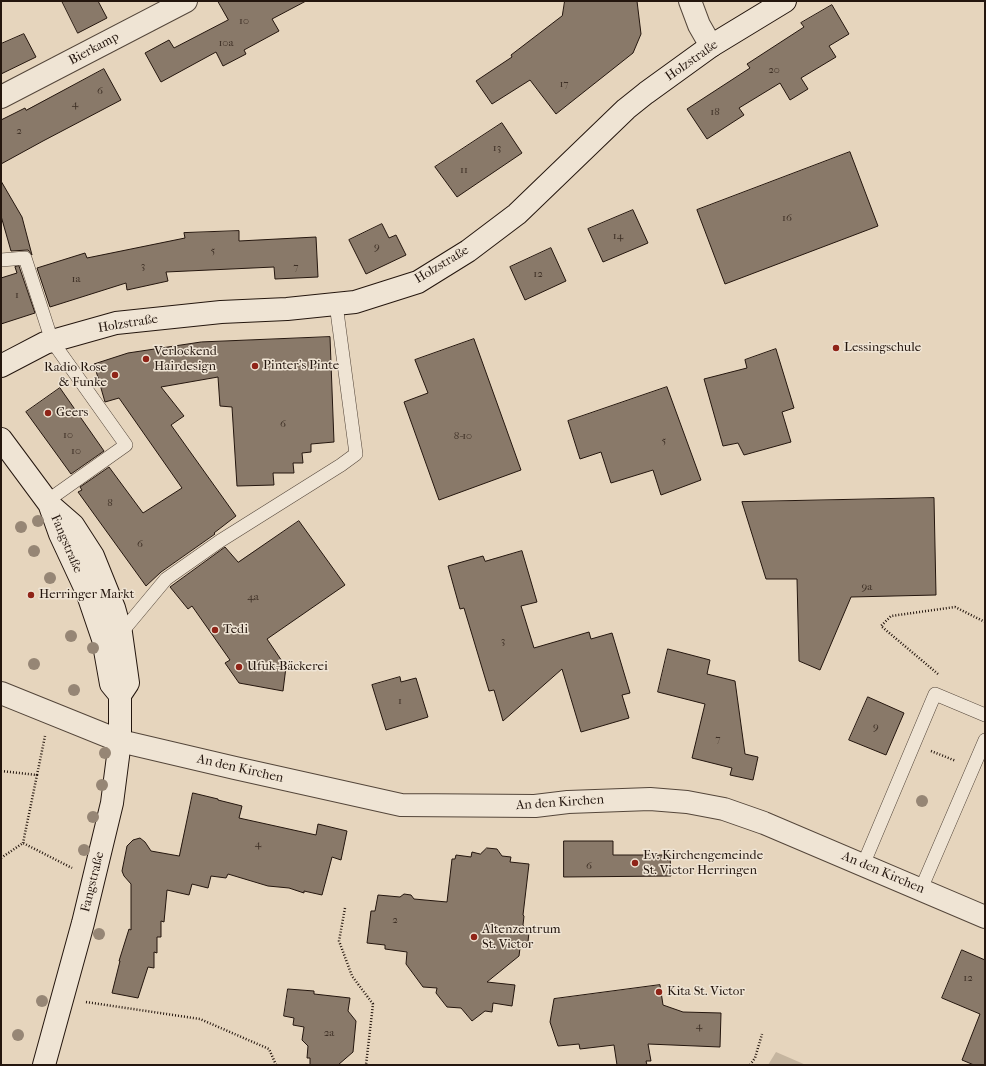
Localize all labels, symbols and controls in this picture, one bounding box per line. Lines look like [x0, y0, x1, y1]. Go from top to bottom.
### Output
house number: 10 [239, 14, 249, 28]
street label: Bierkamp [66, 29, 122, 69]
house number: 10a [218, 36, 234, 50]
street label: Holzstraße [663, 37, 721, 85]
house number: 20 [768, 63, 780, 77]
house number: 17 [559, 77, 569, 91]
house number: 6 [97, 84, 103, 98]
house number: 4 [72, 97, 78, 111]
house number: 18 [710, 105, 720, 119]
house number: 2 [16, 124, 22, 138]
house number: 13 [493, 141, 501, 155]
house number: 11 [460, 163, 468, 177]
house number: 16 [782, 211, 792, 225]
house number: 14 [613, 229, 623, 243]
house number: 9 [374, 240, 380, 254]
street label: Holzstraße [412, 243, 472, 287]
house number: 5 [211, 244, 215, 258]
house number: 3 [141, 259, 145, 273]
house number: 7 [293, 260, 299, 274]
house number: 12 [533, 267, 543, 281]
house number: 1a [71, 272, 81, 286]
house number: 1 [15, 288, 19, 302]
street label: Holzstraße [97, 312, 159, 336]
place label: Lessingschule [844, 340, 921, 356]
marker: Lessingschule [831, 343, 841, 353]
place label: Verlockend Hairdesign [154, 344, 217, 375]
marker: Verlockend Hairdesign [141, 354, 151, 364]
place label: Pinter's Pinte [263, 358, 339, 374]
place label: Radio Rose & Funke [44, 360, 107, 391]
marker: Pinter's Pinte [250, 361, 260, 371]
marker: Radio Rose & Funke [110, 370, 120, 380]
place label: Geers [56, 405, 88, 421]
marker: Geers [43, 408, 53, 418]
house number: 6 [280, 417, 286, 431]
house number: 10 [63, 428, 73, 442]
house number: 8-10 [454, 429, 472, 443]
house number: 5 [662, 434, 666, 448]
house number: 10 [71, 444, 81, 458]
house number: 8 [107, 496, 113, 510]
street label: Fangstraße [47, 512, 85, 576]
house number: 6 [137, 537, 143, 551]
house number: 9a [862, 580, 872, 594]
place label: Herringer Markt [39, 587, 134, 603]
marker: Herringer Markt [26, 590, 36, 600]
house number: 4a [247, 590, 259, 604]
place label: Tedi [223, 622, 248, 638]
marker: Tedi [210, 625, 220, 635]
house number: 3 [501, 634, 505, 648]
place label: Ufuk-Bäckerei [247, 659, 328, 675]
marker: Ufuk-Bäckerei [234, 662, 244, 672]
house number: 1 [398, 694, 402, 708]
house number: 9 [873, 720, 879, 734]
house number: 7 [715, 732, 721, 746]
street label: An den Kirchen [195, 751, 285, 787]
street label: An den Kirchen [515, 792, 605, 814]
house number: 4 [255, 837, 261, 851]
place label: Ev. Kirchengemeinde St. Victor Herringen [643, 848, 763, 879]
street label: An den Kirchen [839, 849, 927, 897]
street label: Fangstraße [78, 850, 108, 914]
marker: Ev. Kirchengemeinde St. Victor Herringen [630, 858, 640, 868]
house number: 6 [586, 859, 592, 873]
house number: 2 [392, 913, 398, 927]
place label: Altenzentrum St. Victor [482, 922, 561, 953]
marker: Altenzentrum St. Victor [469, 932, 479, 942]
house number: 12 [963, 971, 973, 985]
place label: Kita St. Victor [667, 984, 745, 1000]
marker: Kita St. Victor [654, 987, 664, 997]
house number: 4 [696, 1019, 702, 1033]
house number: 2a [324, 1026, 334, 1040]

